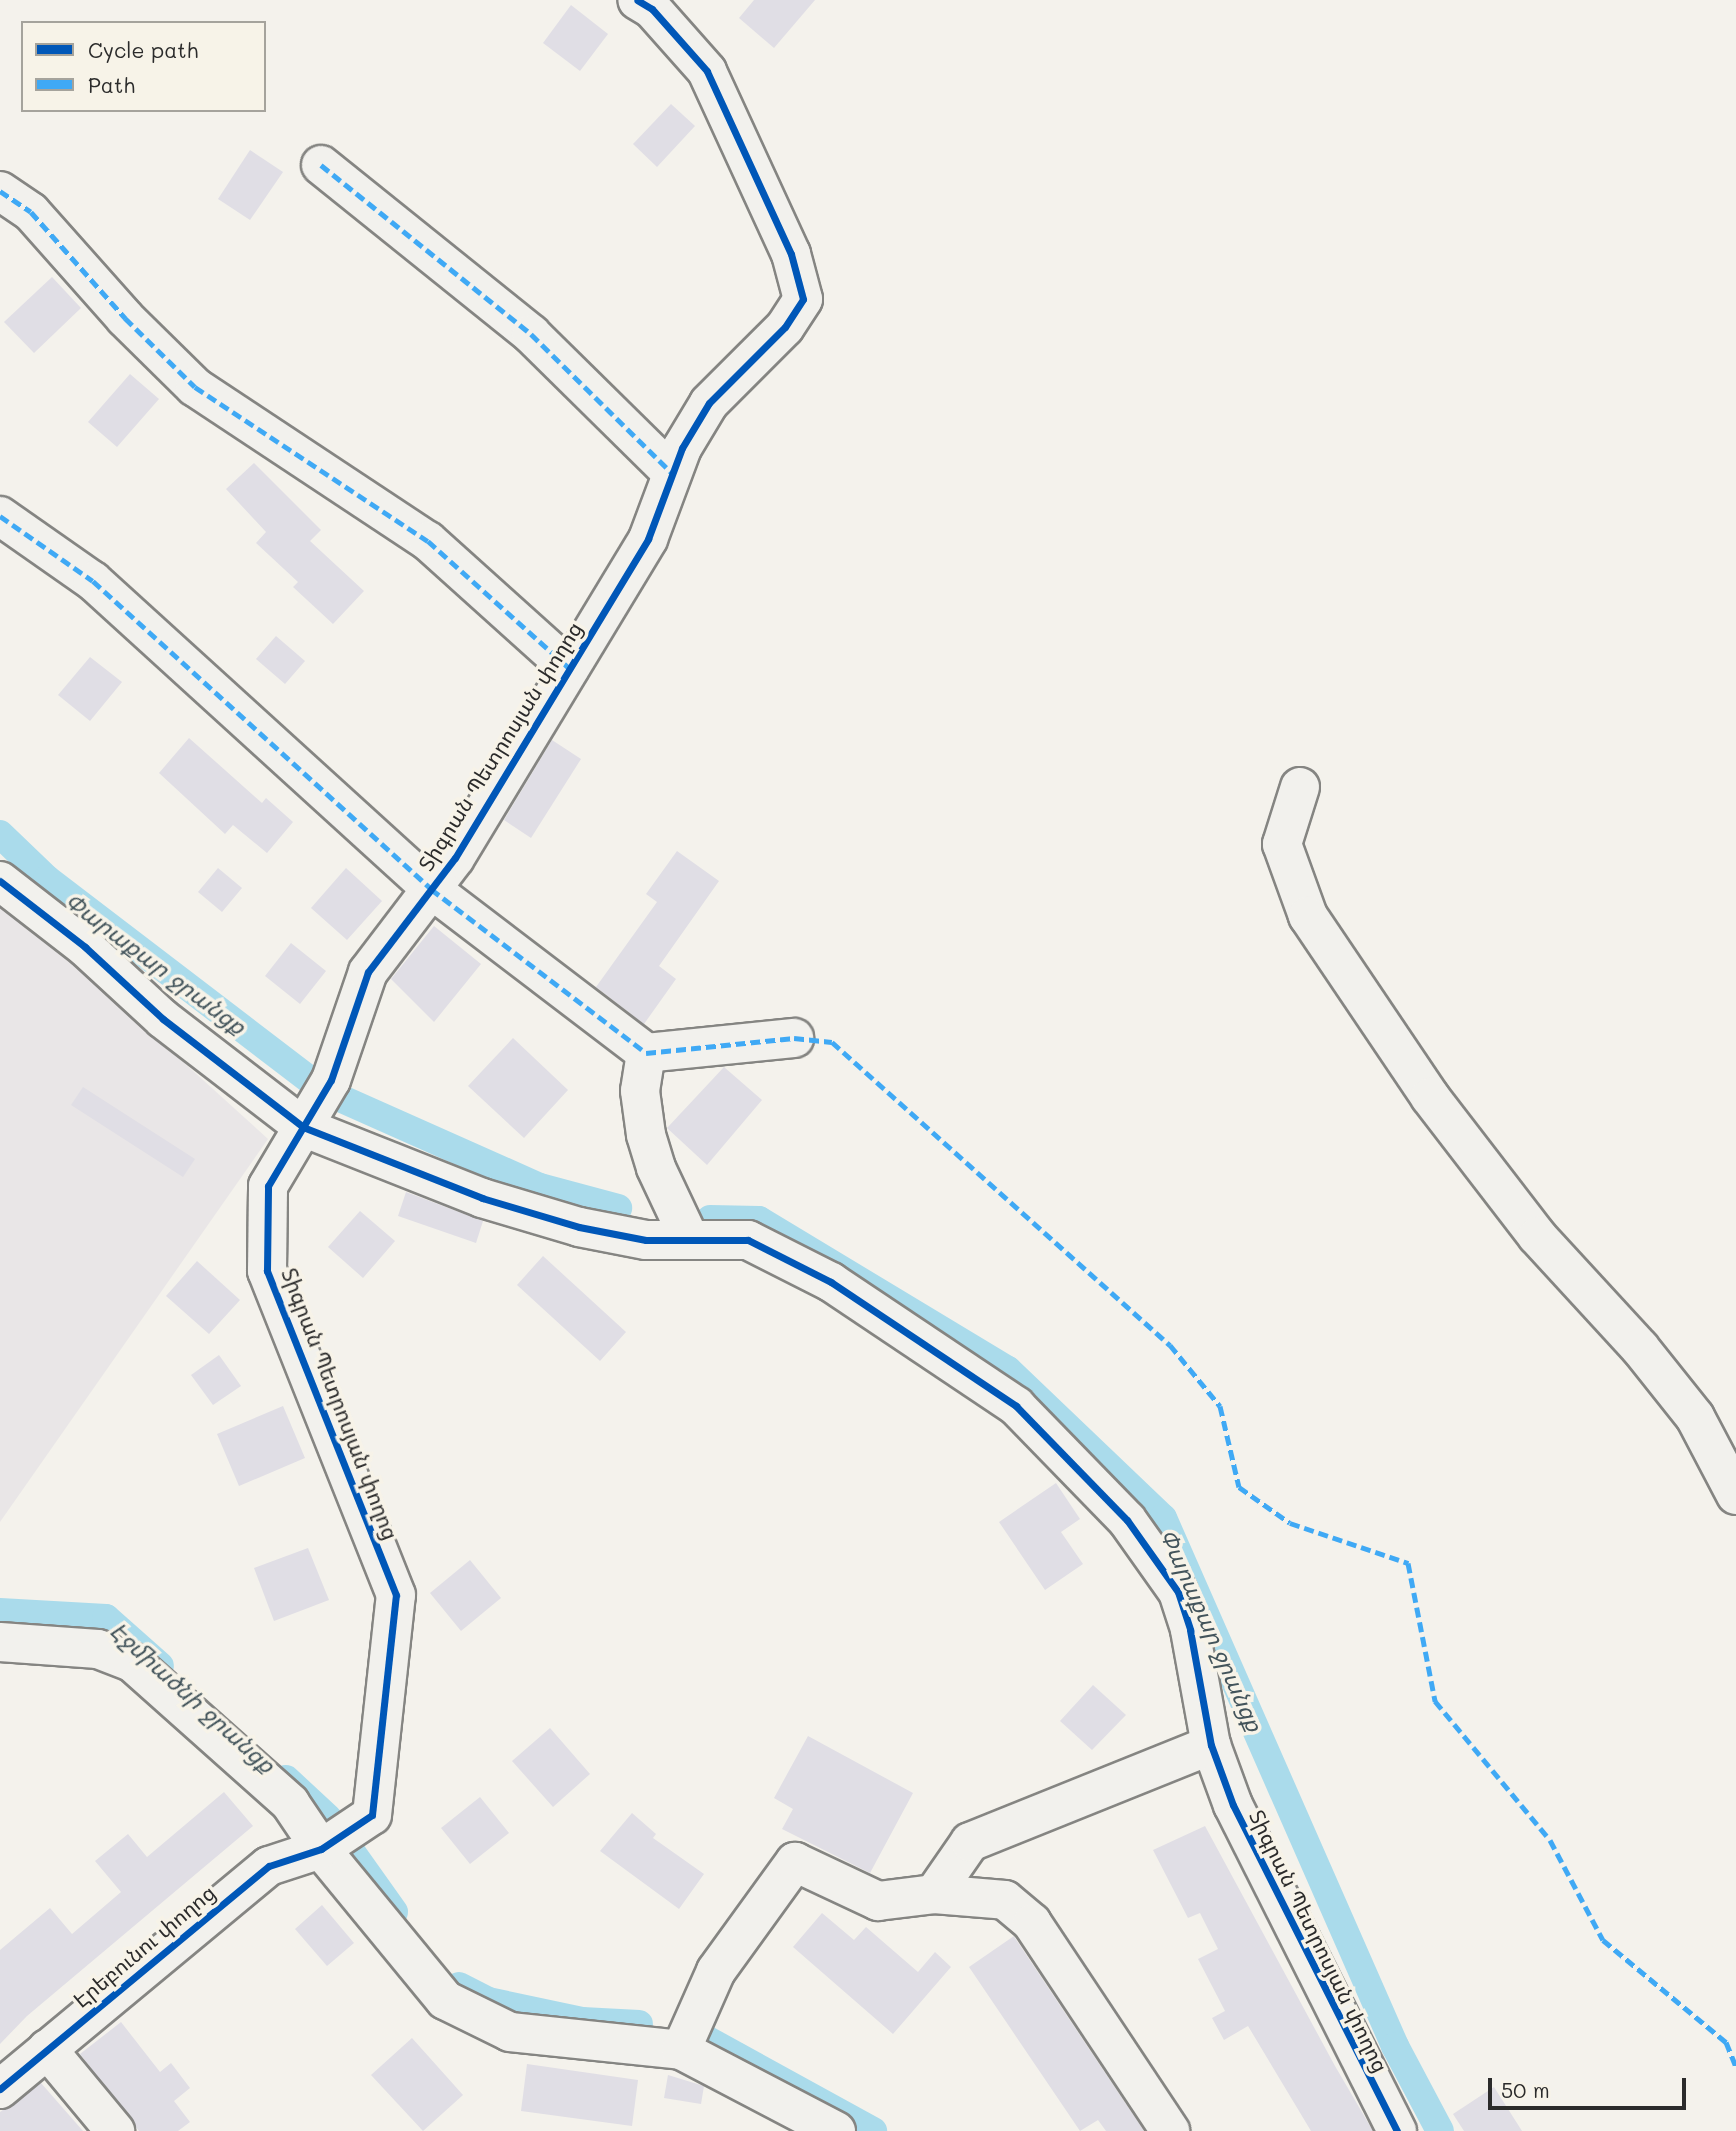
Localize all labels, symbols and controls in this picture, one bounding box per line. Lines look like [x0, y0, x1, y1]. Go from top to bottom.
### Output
legend [21, 21, 266, 112]
text: Cycle path [88, 36, 198, 63]
text: Path [88, 71, 135, 98]
street label: Տիգրան Պետրոսյան փողոց [413, 617, 587, 875]
water label: Փարաքար ջրանցք [60, 886, 252, 1040]
street label: Տիգրան Պետրոսյան փողոց [276, 1265, 404, 1543]
water label: Փարաքար ջրանցք [1155, 1525, 1269, 1735]
water label: Էջմիածնի ջրանցք [105, 1616, 281, 1778]
street label: Տիգրան Պետրոսյան փողոց [1244, 1806, 1394, 2076]
street label: Էրեբունու փողոց [68, 1879, 220, 2013]
scale bar [1491, 2064, 1689, 2108]
text: 50 m [1501, 2076, 1550, 2103]

